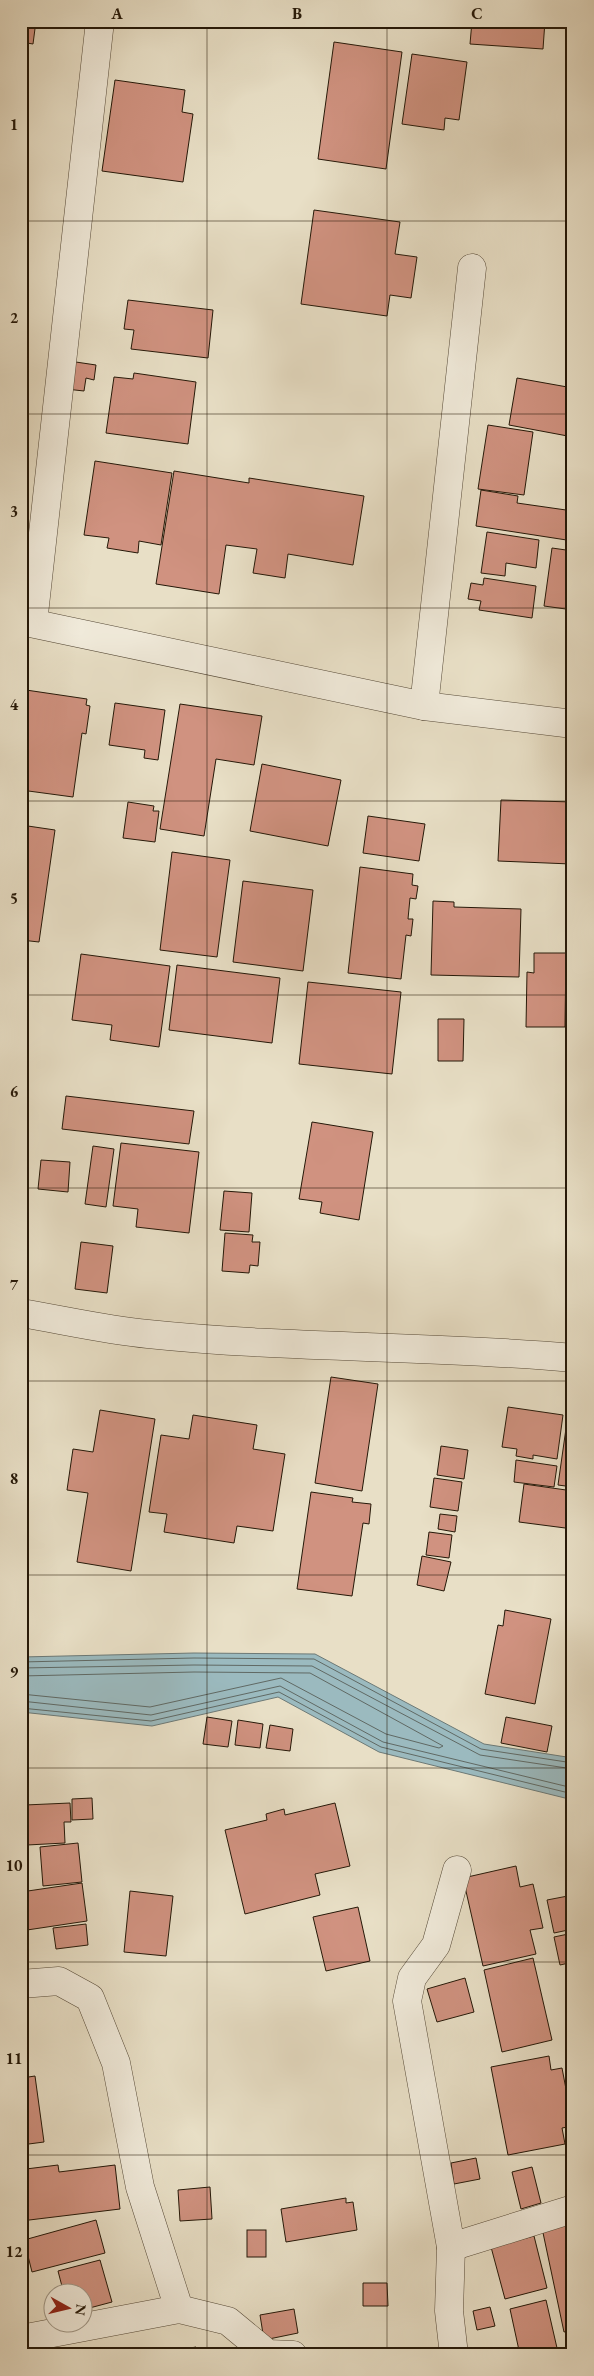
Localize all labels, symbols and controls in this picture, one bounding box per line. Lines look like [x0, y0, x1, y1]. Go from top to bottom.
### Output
text: A [110, 3, 123, 24]
text: B [292, 3, 302, 24]
text: C [471, 3, 483, 24]
text: 1 [10, 114, 18, 135]
text: 2 [10, 307, 19, 328]
text: 3 [10, 501, 18, 522]
text: 4 [10, 694, 19, 715]
text: 5 [10, 888, 18, 909]
text: 6 [10, 1081, 19, 1102]
text: 7 [10, 1274, 19, 1295]
text: 8 [10, 1468, 18, 1489]
text: 9 [10, 1661, 19, 1682]
text: 10 [6, 1855, 23, 1876]
text: 11 [6, 2048, 22, 2069]
text: 12 [6, 2241, 23, 2262]
north arrow [42, 2284, 92, 2334]
text: N [71, 2303, 91, 2317]

